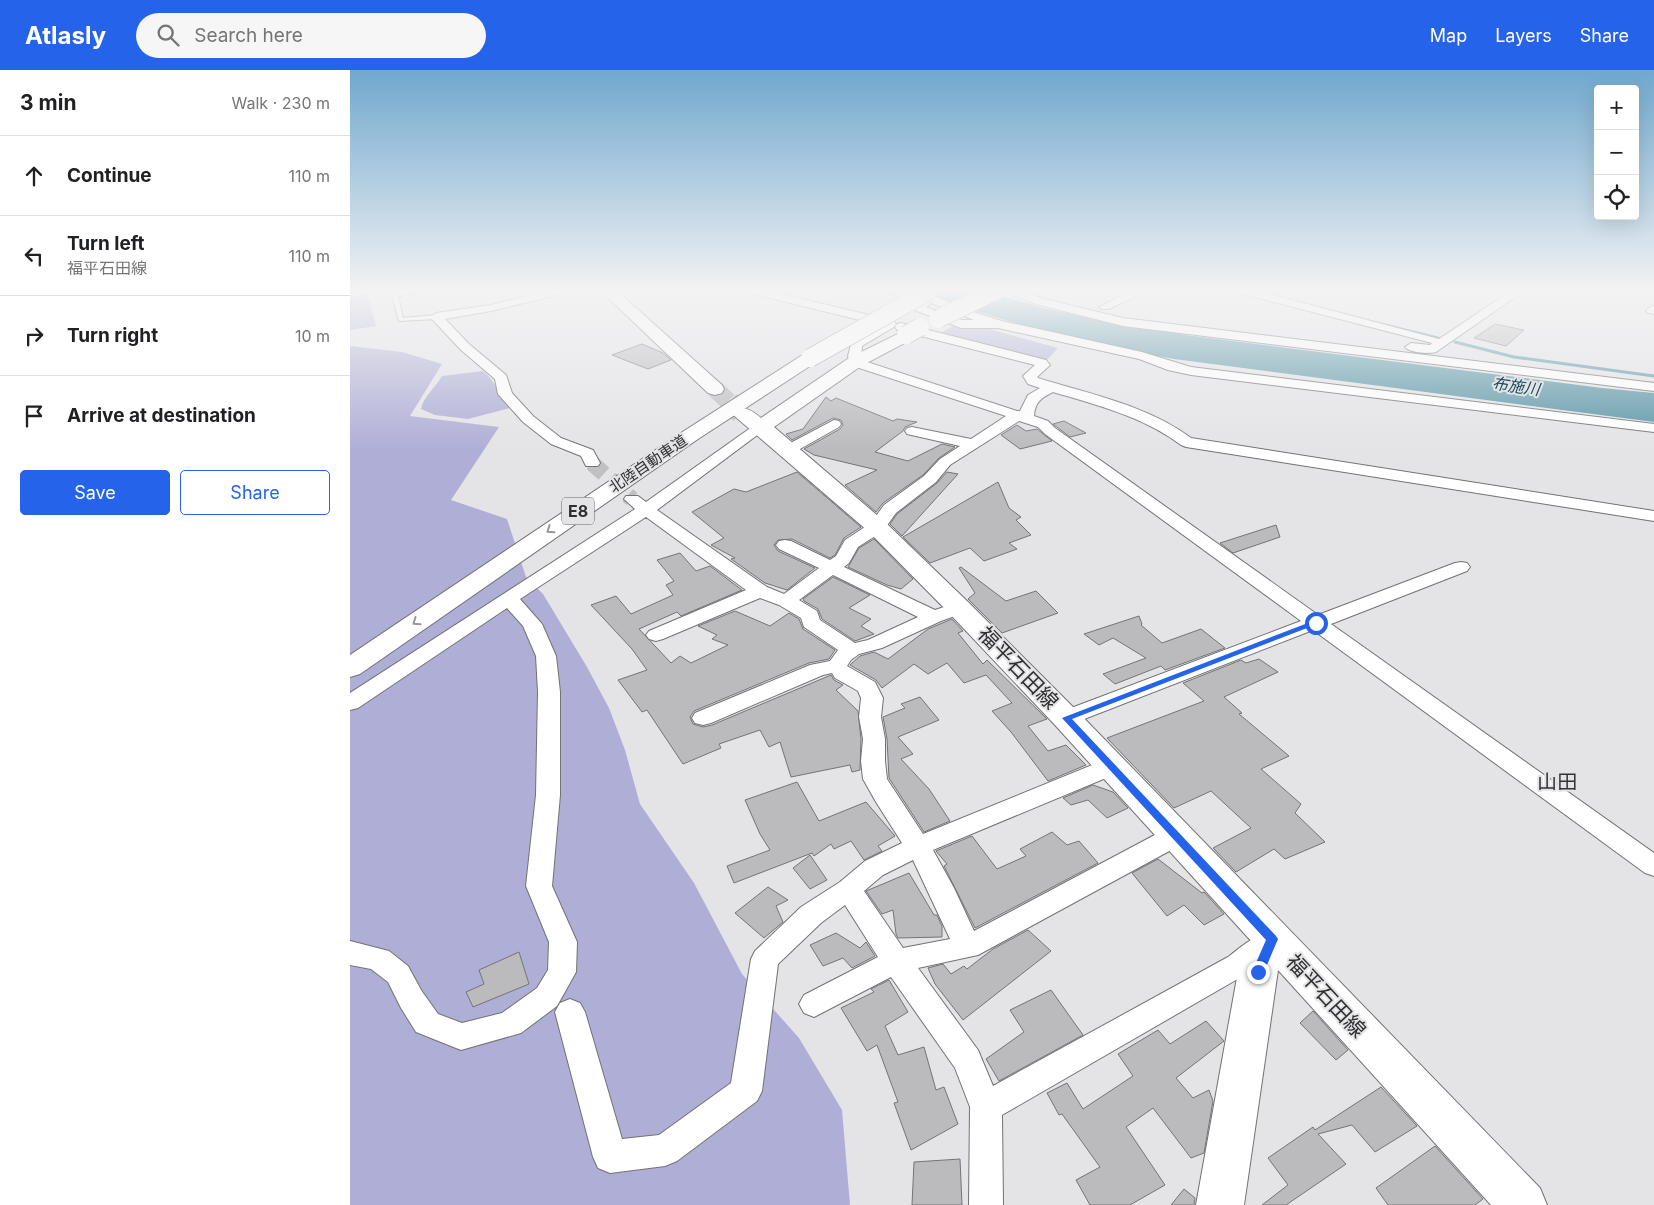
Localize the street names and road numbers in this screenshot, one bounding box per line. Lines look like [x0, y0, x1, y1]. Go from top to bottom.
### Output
street label: 北陸自動車道 [605, 431, 690, 497]
road number: E8 [562, 498, 594, 524]
street label: 福平石田線 [973, 621, 1064, 714]
street label: 福平石田線 [1281, 949, 1371, 1043]

